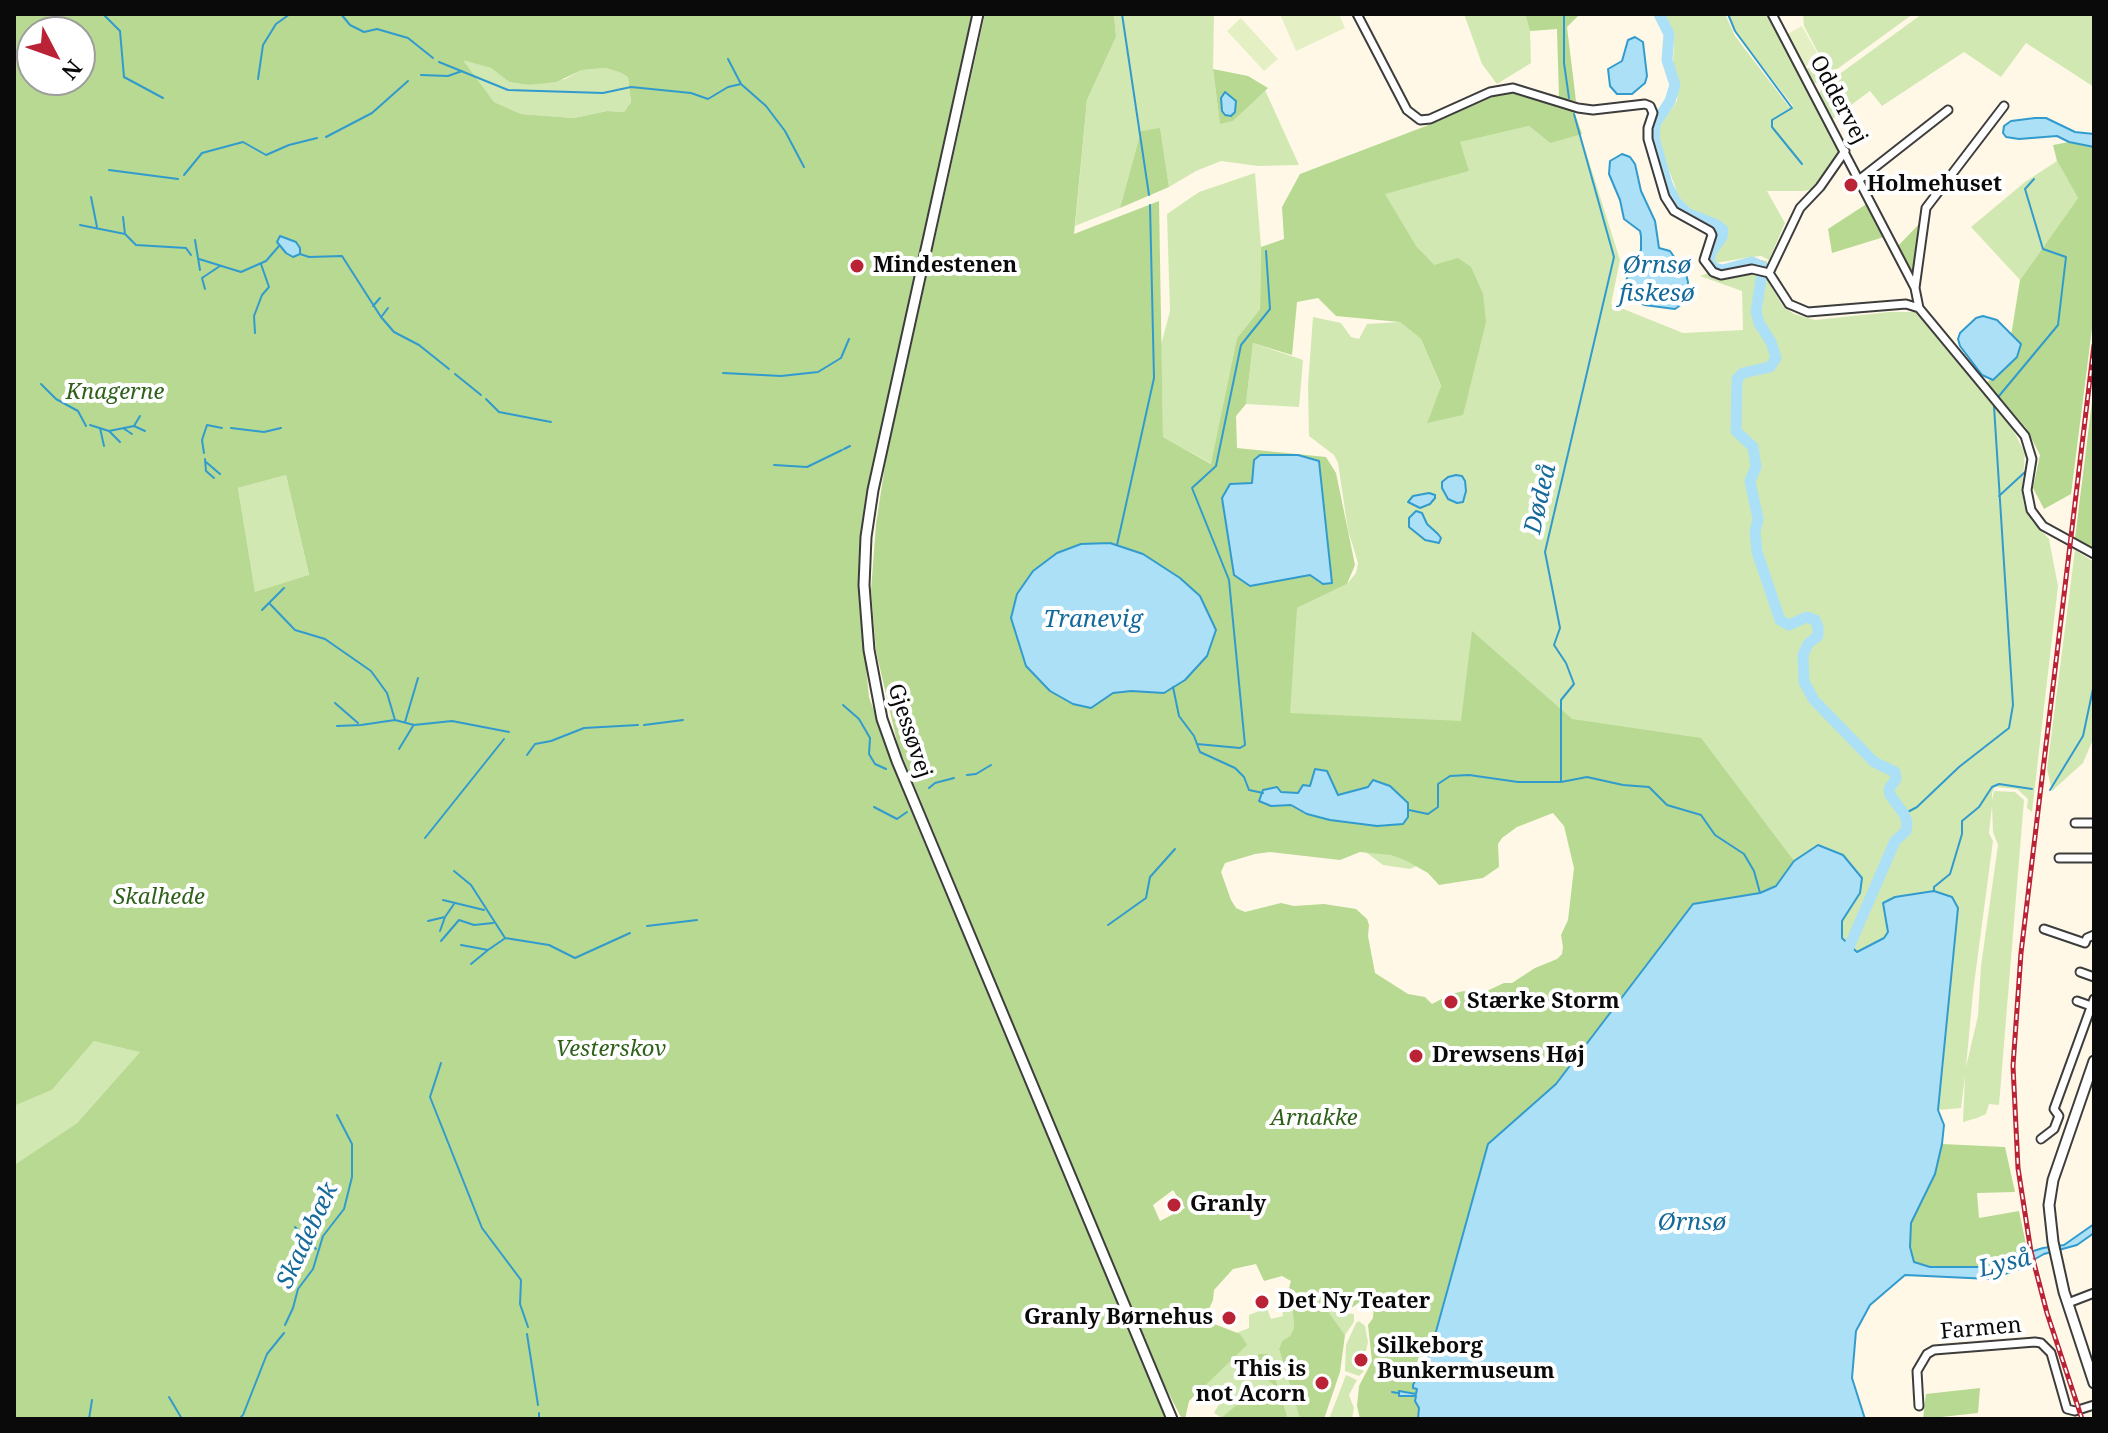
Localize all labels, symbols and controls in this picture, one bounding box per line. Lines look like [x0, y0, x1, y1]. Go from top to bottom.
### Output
north arrow [16, 16, 96, 96]
street label: Oddervej [1804, 51, 1872, 149]
text: N [56, 54, 90, 87]
place label: Holmehuset [1867, 172, 2002, 198]
marker: Holmehuset [1842, 176, 1860, 194]
water label: Ørnsø fiskesø [1619, 252, 1695, 308]
place label: Mindestenen [873, 253, 1017, 279]
marker: Mindestenen [848, 257, 866, 275]
park label: Knagerne [66, 380, 164, 406]
water label: Dødeå [1519, 461, 1563, 537]
water label: Tranevig [1043, 606, 1143, 634]
street label: Gjessøvej [881, 680, 937, 782]
park label: Skalhede [113, 885, 205, 911]
place label: Stærke Storm [1467, 989, 1620, 1015]
marker: Stærke Storm [1442, 993, 1460, 1011]
park label: Vesterskov [556, 1037, 666, 1063]
place label: Drewsens Høj [1432, 1043, 1585, 1069]
marker: Drewsens Høj [1407, 1047, 1425, 1065]
park label: Arnakke [1270, 1106, 1358, 1132]
water label: Skadebæk [271, 1179, 345, 1293]
place label: Granly [1190, 1192, 1266, 1218]
marker: Granly [1165, 1196, 1183, 1214]
water label: Ørnsø [1658, 1209, 1726, 1237]
water label: Lyså [1976, 1244, 2034, 1284]
place label: Det Ny Teater [1278, 1289, 1430, 1315]
marker: Det Ny Teater [1253, 1293, 1271, 1311]
place label: Granly Børnehus [1024, 1305, 1213, 1331]
marker: Granly Børnehus [1220, 1309, 1238, 1327]
street label: Farmen [1939, 1312, 2023, 1346]
place label: Silkeborg Bunkermuseum [1377, 1334, 1555, 1386]
marker: Silkeborg Bunkermuseum [1352, 1351, 1370, 1369]
place label: This is not Acorn [1196, 1357, 1306, 1408]
marker: This is not Acorn [1313, 1374, 1331, 1392]

